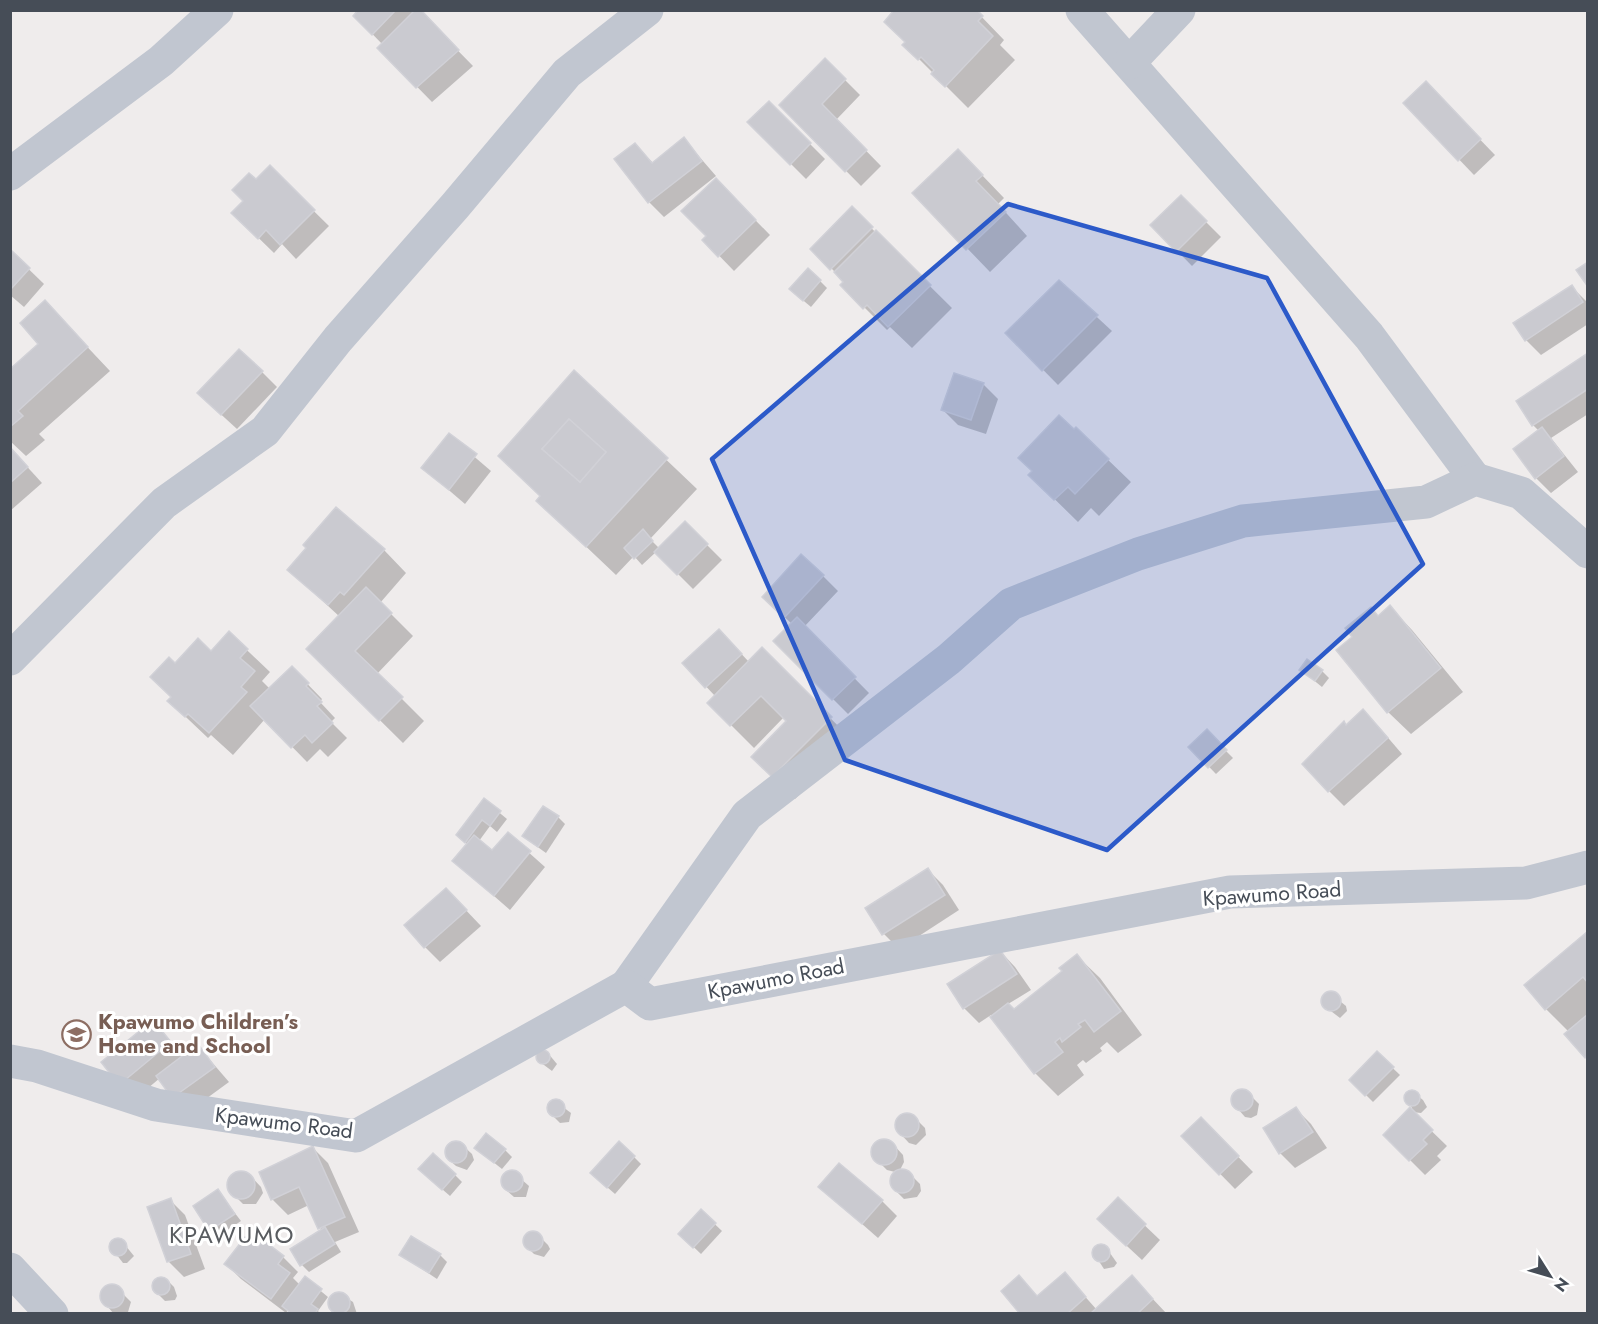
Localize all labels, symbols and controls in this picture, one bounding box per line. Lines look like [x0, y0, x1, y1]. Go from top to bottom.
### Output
street label: Kpawumo Road [1202, 874, 1342, 914]
street label: Kpawumo Road [705, 951, 847, 1007]
place label: Kpawumo Children’s Home and School [98, 1007, 299, 1061]
school or university icon: Kpawumo Children’s Home and School [61, 1018, 93, 1050]
street label: Kpawumo Road [213, 1100, 355, 1146]
district label: KPAWUMO [169, 1217, 295, 1252]
north arrow [1520, 1246, 1580, 1306]
text: N [1549, 1273, 1575, 1297]

